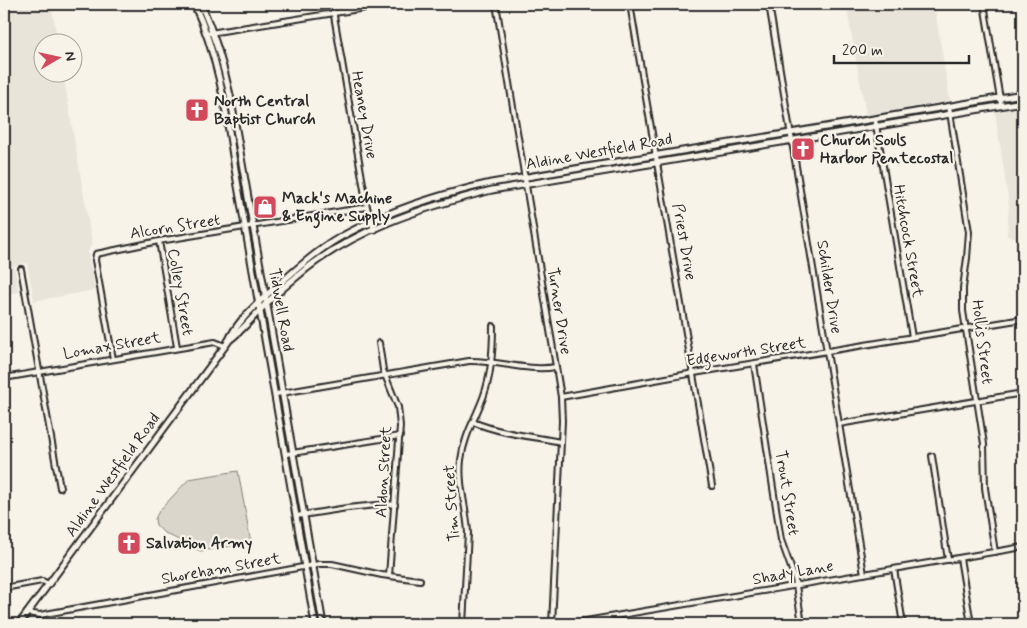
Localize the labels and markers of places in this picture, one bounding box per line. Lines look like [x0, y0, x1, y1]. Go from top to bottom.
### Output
place label: North Central Baptist Church [214, 91, 316, 130]
church icon: North Central Baptist Church [184, 97, 210, 123]
place label: Church Souls Harbor Pentecostal [820, 130, 953, 169]
church icon: Church Souls Harbor Pentecostal [790, 136, 816, 162]
place label: Mack's Machine & Engine Supply [282, 188, 392, 229]
shop icon: Mack's Machine & Engine Supply [252, 194, 278, 220]
church icon: Salvation Army [116, 530, 142, 556]
place label: Salvation Army [146, 533, 253, 554]

